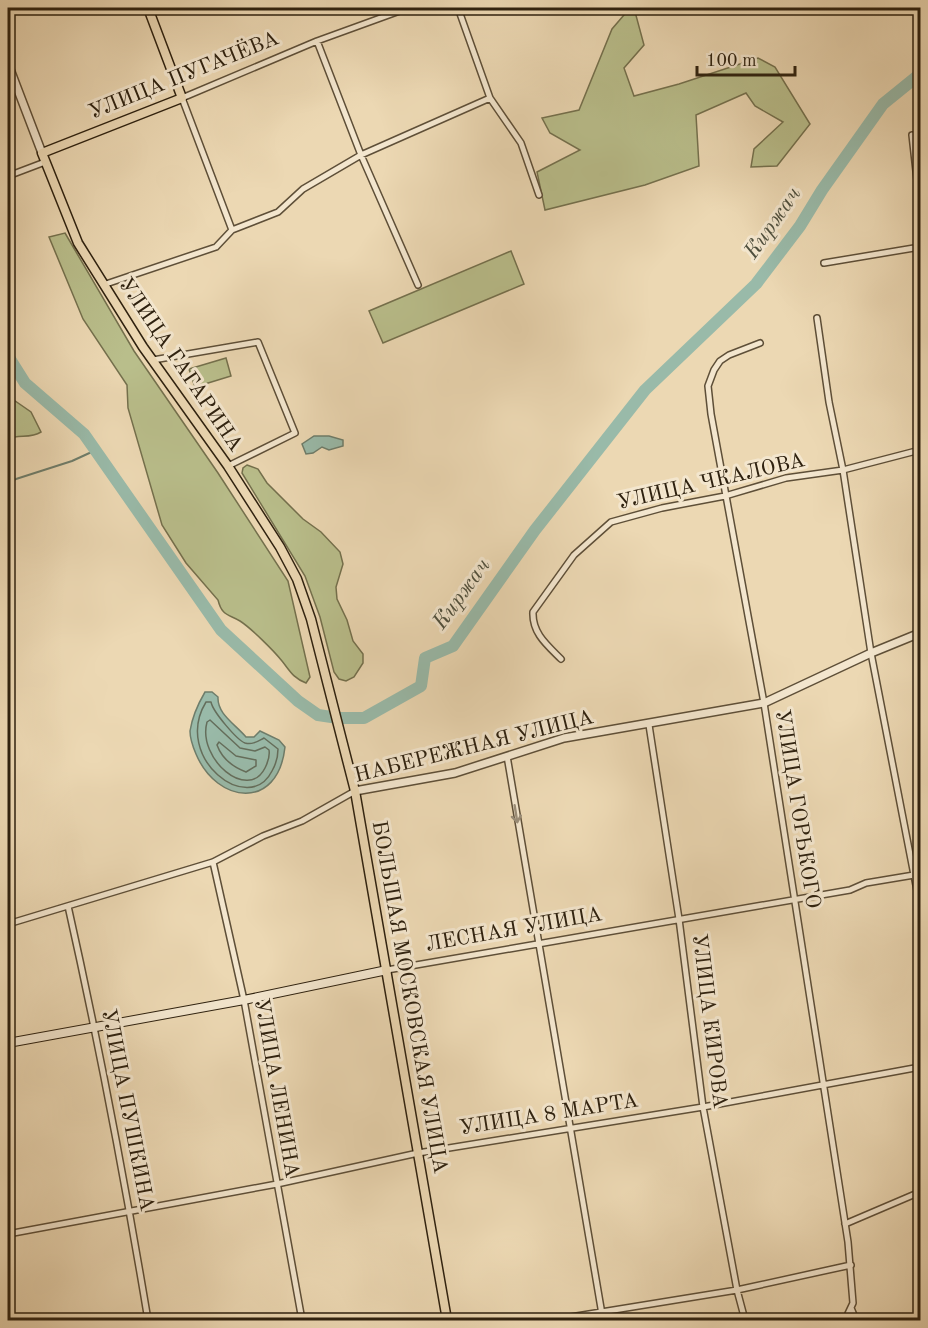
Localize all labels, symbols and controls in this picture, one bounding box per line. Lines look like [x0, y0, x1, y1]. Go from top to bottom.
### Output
street label: УЛИЦА ПУГАЧЁВА [85, 25, 282, 124]
scale bar [697, 39, 794, 77]
text: 100 m [706, 52, 757, 70]
water label: Киржач [740, 183, 805, 264]
street label: УЛИЦА ГАГАРИНА [114, 274, 246, 456]
street label: УЛИЦА ЧКАЛОВА [615, 450, 807, 514]
water label: Киржач [428, 554, 495, 634]
street label: НАБЕРЕЖНАЯ УЛИЦА [352, 707, 596, 787]
street label: УЛИЦА ГОРЬКОГО [771, 708, 823, 910]
one-way arrow [511, 803, 522, 823]
street label: БОЛЬШАЯ МОСКОВСКАЯ УЛИЦА [368, 819, 450, 1175]
street label: ЛЕСНАЯ УЛИЦА [424, 904, 604, 956]
street label: УЛИЦА КИРОВА [688, 933, 730, 1109]
street label: УЛИЦА ЛЕНИНА [250, 997, 302, 1179]
street label: УЛИЦА ПУШКИНА [97, 1007, 157, 1213]
street label: УЛИЦА 8 МАРТА [458, 1090, 640, 1140]

